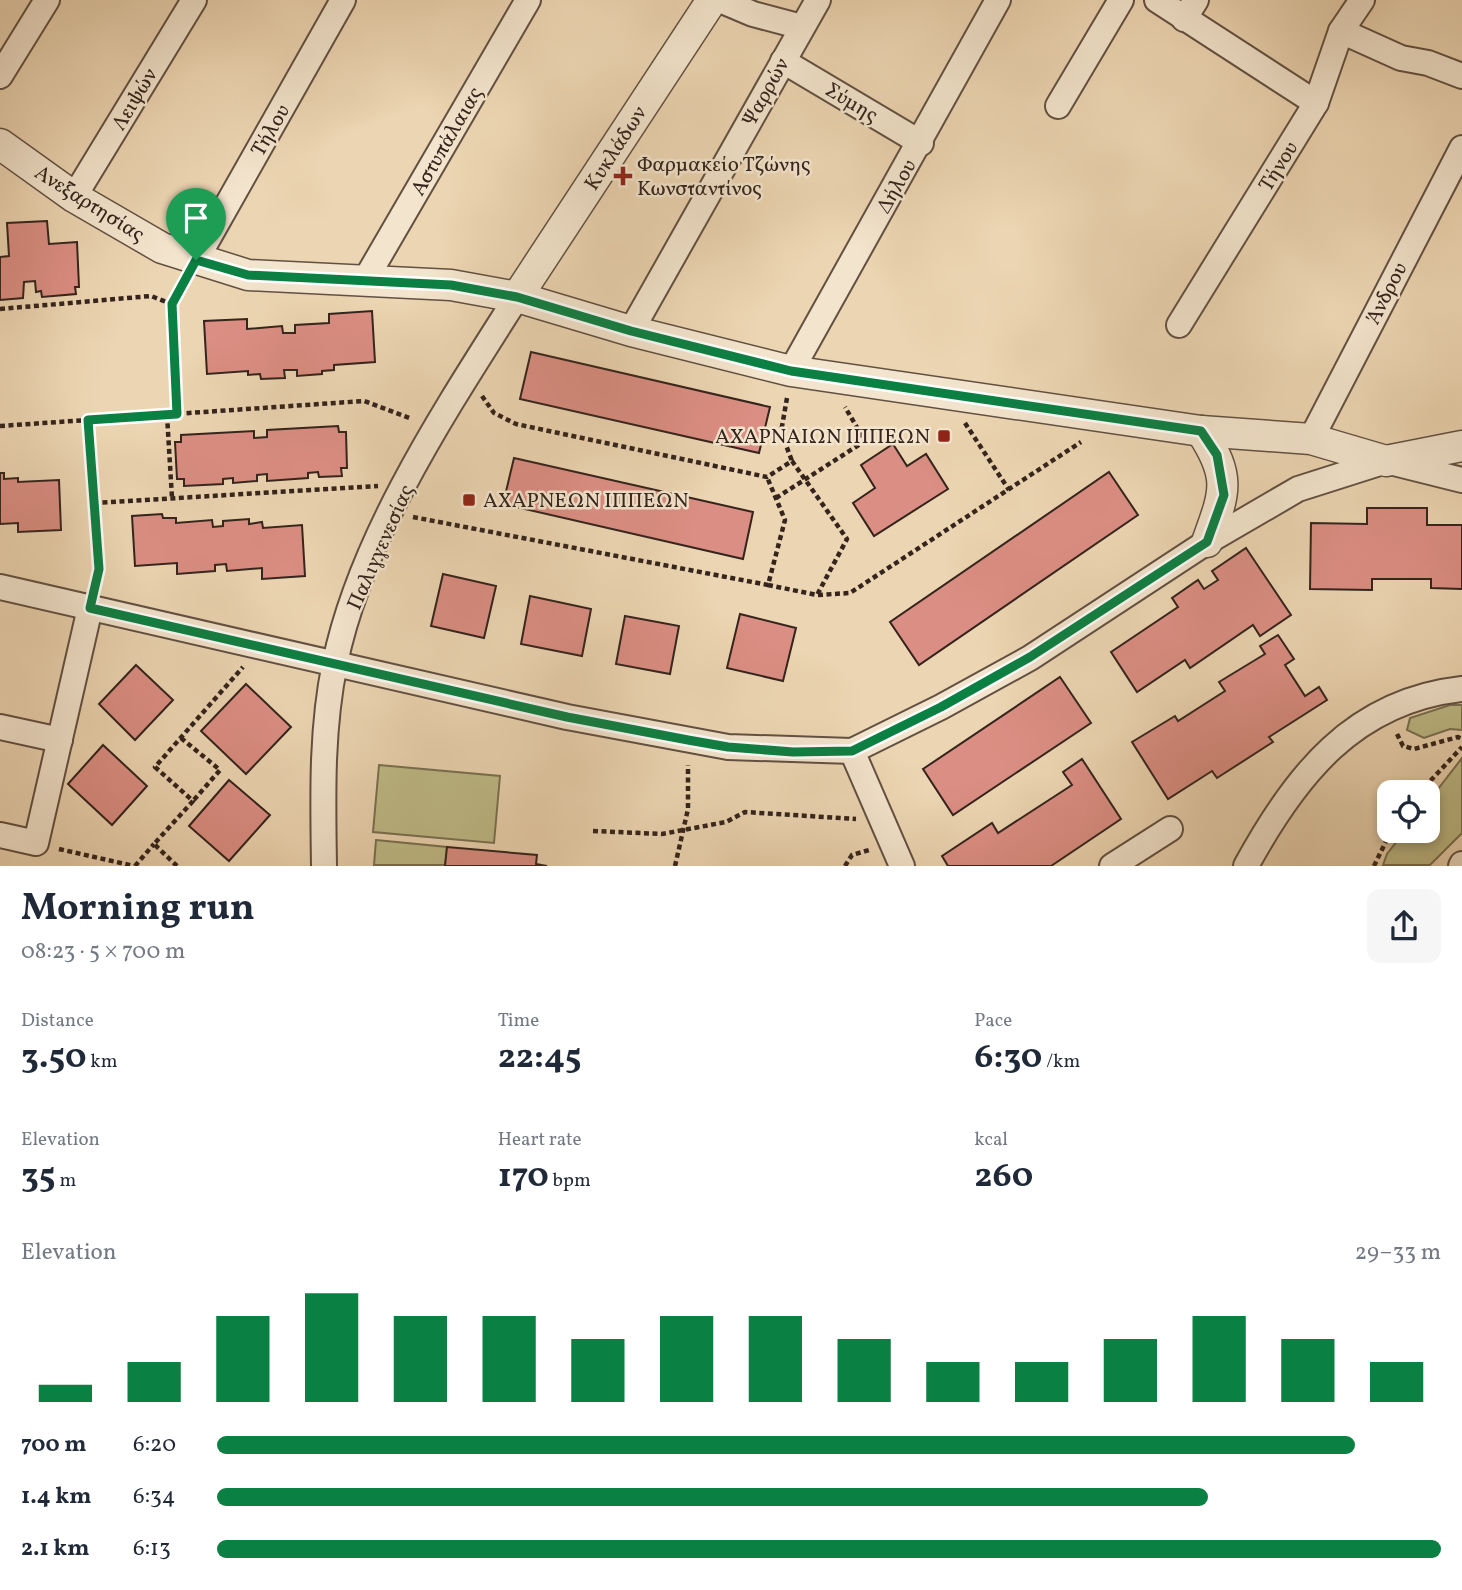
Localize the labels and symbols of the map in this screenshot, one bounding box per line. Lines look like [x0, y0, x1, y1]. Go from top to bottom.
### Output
street label: Ψαρρών [736, 53, 797, 132]
street label: Λειψών [105, 63, 165, 136]
street label: Σύμης [819, 76, 883, 130]
street label: Αστυπάλαιας [404, 82, 490, 202]
street label: Τήλου [245, 99, 298, 162]
street label: Κυκλάδων [578, 101, 654, 197]
street label: Τήνου [1253, 136, 1306, 198]
place label: Φαρμακείο Τζώνης Κωνσταντίνος [637, 151, 811, 204]
street label: Δήλου [870, 154, 924, 219]
street label: Ανεξαρτησίας [29, 159, 150, 250]
marker: Φαρμακείο Τζώνης Κωνσταντίνος [615, 168, 631, 184]
pin [166, 188, 226, 260]
street label: Άνδρου [1359, 258, 1415, 330]
place label: ΑΧΑΡΝΑΙΩΝ ΙΠΠΕΩΝ [715, 423, 930, 452]
marker: ΑΧΑΡΝΑΙΩΝ ΙΠΠΕΩΝ [936, 428, 952, 444]
street label: Παλιγγενεσίας [341, 480, 422, 615]
place label: ΑΧΑΡΝΕΩΝ ΙΠΠΕΩΝ [483, 487, 689, 516]
marker: ΑΧΑΡΝΕΩΝ ΙΠΠΕΩΝ [461, 492, 477, 508]

